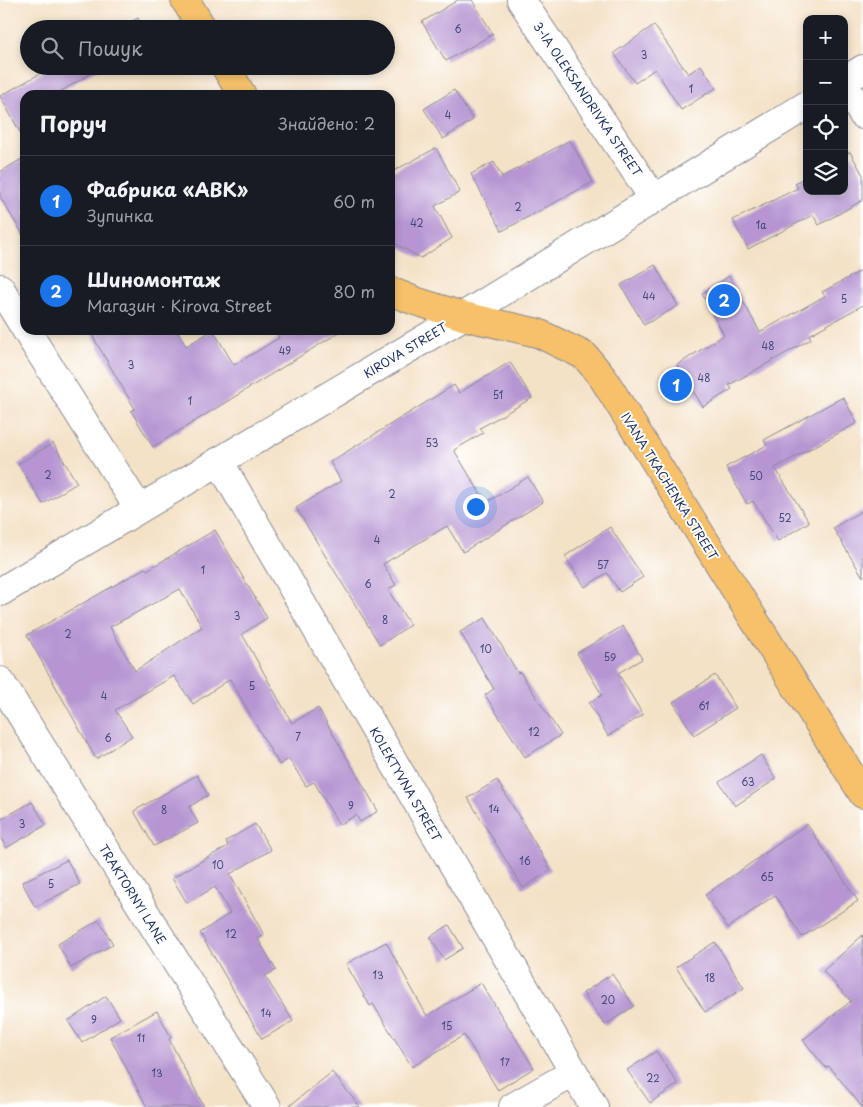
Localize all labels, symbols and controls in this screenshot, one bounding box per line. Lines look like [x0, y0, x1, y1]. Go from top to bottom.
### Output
map controls [803, 15, 848, 195]
button: + [803, 15, 848, 60]
street label: 3-IA OLEKSANDRIVKA STREET [529, 18, 647, 180]
search box [20, 20, 395, 75]
house number: 6 [454, 21, 462, 36]
icon: search [38, 34, 66, 62]
text: Пошук [78, 34, 143, 62]
house number: 3 [641, 47, 647, 62]
button: − [803, 60, 848, 105]
house number: 1 [689, 81, 693, 96]
button: locate [803, 105, 848, 150]
text: Поруч [40, 107, 107, 139]
house number: 4 [445, 107, 452, 122]
text: Знайдено: 2 [278, 111, 375, 135]
button: layers [803, 150, 848, 195]
text: Фабрика «АВК» [87, 175, 248, 203]
text: 1 [52, 189, 60, 213]
text: 60 m [333, 189, 375, 213]
house number: 2 [514, 199, 522, 214]
text: Зупинка [87, 203, 153, 227]
house number: 42 [410, 215, 424, 230]
house number: 1а [756, 217, 767, 232]
text: Шиномонтаж [87, 265, 220, 293]
text: 2 [50, 279, 62, 303]
text: 80 m [333, 279, 375, 303]
pin: 2 [708, 281, 740, 319]
house number: 44 [642, 288, 656, 303]
house number: 5 [841, 291, 847, 306]
text: Магазин · Kirova Street [87, 293, 272, 317]
street label: KIROVA STREET [360, 317, 451, 382]
house number: 48 [762, 338, 774, 353]
house number: 49 [279, 343, 291, 358]
house number: 3 [128, 357, 134, 372]
pin: 1 [660, 366, 692, 404]
house number: 48 [698, 370, 710, 385]
house number: 51 [493, 387, 503, 402]
house number: 1 [188, 393, 192, 408]
street label: IVANA TKACHENKA STREET [617, 409, 723, 564]
house number: 53 [426, 435, 438, 450]
house number: 2 [44, 467, 52, 482]
house number: 50 [749, 468, 763, 483]
house number: 2 [388, 486, 396, 501]
your location [463, 494, 489, 520]
house number: 52 [778, 510, 792, 525]
house number: 4 [374, 532, 381, 547]
house number: 57 [597, 557, 609, 572]
house number: 1 [201, 562, 205, 577]
house number: 6 [364, 576, 372, 591]
house number: 3 [234, 608, 240, 623]
house number: 8 [382, 612, 388, 627]
house number: 2 [64, 626, 72, 641]
house number: 10 [480, 641, 492, 656]
house number: 59 [604, 649, 616, 664]
house number: 5 [249, 678, 255, 693]
house number: 4 [101, 688, 108, 703]
house number: 61 [698, 698, 710, 713]
street label: KOLEKTYVNA STREET [366, 724, 446, 845]
house number: 12 [528, 724, 540, 739]
house number: 7 [295, 729, 301, 744]
house number: 6 [104, 730, 112, 745]
house number: 63 [741, 774, 755, 789]
house number: 9 [348, 798, 354, 813]
house number: 14 [488, 801, 500, 816]
house number: 8 [161, 802, 167, 817]
house number: 3 [19, 816, 25, 831]
street label: TRAKTORNYI LANE [95, 841, 171, 948]
house number: 16 [519, 853, 531, 868]
house number: 10 [212, 857, 224, 872]
house number: 65 [760, 869, 774, 884]
house number: 5 [48, 876, 54, 891]
house number: 12 [225, 926, 237, 941]
house number: 13 [372, 967, 384, 982]
house number: 18 [705, 970, 715, 985]
house number: 20 [601, 992, 615, 1007]
house number: 14 [260, 1005, 272, 1020]
house number: 9 [91, 1012, 97, 1027]
house number: 15 [442, 1018, 452, 1033]
house number: 11 [137, 1030, 145, 1045]
house number: 17 [500, 1054, 511, 1069]
house number: 13 [151, 1065, 163, 1080]
house number: 22 [646, 1070, 660, 1085]

